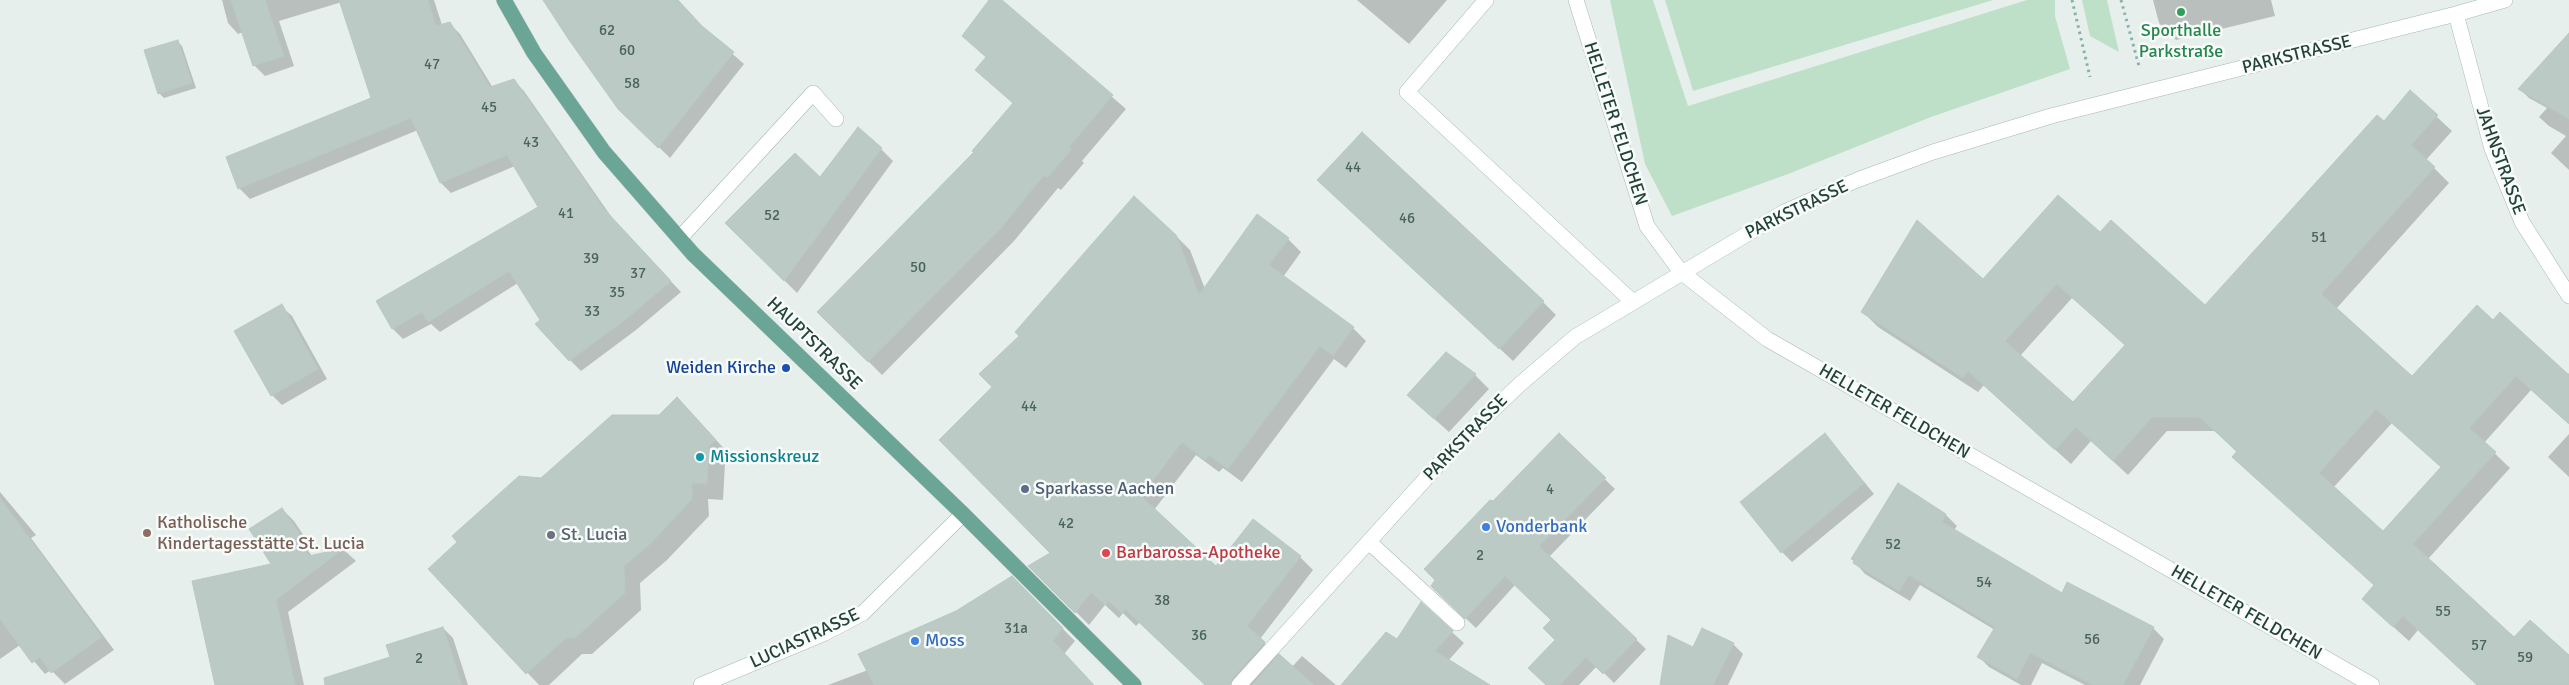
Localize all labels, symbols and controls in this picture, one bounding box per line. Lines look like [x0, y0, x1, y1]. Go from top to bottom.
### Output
marker: Sporthalle Parkstraße [2175, 6, 2187, 18]
place label: Sporthalle Parkstraße [2139, 20, 2223, 62]
house number: 62 [599, 22, 615, 40]
street label: PARKSTRASSE [2240, 31, 2354, 79]
street label: HELLETER FELDCHEN [1578, 40, 1652, 208]
house number: 60 [619, 42, 635, 60]
house number: 47 [424, 56, 440, 74]
house number: 58 [624, 75, 640, 93]
house number: 45 [481, 99, 497, 117]
street label: JAHNSTRASSE [2470, 104, 2530, 218]
house number: 43 [523, 134, 539, 152]
house number: 44 [1345, 159, 1361, 177]
street label: PARKSTRASSE [1742, 176, 1852, 244]
house number: 41 [558, 205, 574, 223]
house number: 52 [764, 207, 780, 225]
house number: 46 [1399, 210, 1415, 228]
house number: 51 [2311, 229, 2327, 247]
house number: 39 [583, 250, 599, 268]
house number: 50 [910, 259, 926, 277]
house number: 37 [630, 265, 646, 283]
house number: 35 [609, 284, 625, 302]
street label: HAUPTSTRASSE [762, 293, 866, 395]
house number: 33 [584, 303, 600, 321]
place label: Weiden Kirche [666, 357, 776, 379]
street label: HELLETER FELDCHEN [1815, 360, 1973, 464]
marker: Weiden Kirche [780, 362, 792, 374]
street label: PARKSTRASSE [1419, 390, 1513, 486]
house number: 44 [1021, 398, 1037, 416]
place label: Missionskreuz [710, 446, 819, 468]
marker: Missionskreuz [694, 451, 706, 463]
place label: Sparkasse Aachen [1035, 478, 1174, 500]
house number: 4 [1546, 481, 1554, 499]
marker: Sparkasse Aachen [1019, 483, 1031, 495]
place label: Katholische Kindertagesstätte St. Lucia [157, 512, 365, 554]
house number: 42 [1058, 515, 1074, 533]
place label: Vonderbank [1496, 516, 1587, 538]
marker: Vonderbank [1480, 521, 1492, 533]
place label: St. Lucia [561, 524, 627, 546]
marker: Katholische Kindertagesstätte St. Lucia [141, 527, 153, 539]
marker: St. Lucia [545, 529, 557, 541]
house number: 52 [1885, 536, 1901, 554]
place label: Barbarossa-Apotheke [1116, 542, 1281, 564]
marker: Barbarossa-Apotheke [1100, 547, 1112, 559]
house number: 2 [1476, 547, 1484, 565]
street label: HELLETER FELDCHEN [2167, 561, 2325, 665]
house number: 54 [1976, 574, 1992, 592]
house number: 38 [1154, 592, 1170, 610]
house number: 55 [2435, 603, 2451, 621]
street label: LUCIASTRASSE [747, 604, 863, 674]
house number: 31a [1004, 620, 1028, 638]
house number: 36 [1191, 627, 1207, 645]
place label: Moss [925, 630, 965, 652]
house number: 56 [2084, 631, 2100, 649]
marker: Moss [909, 635, 921, 647]
house number: 57 [2471, 637, 2487, 655]
house number: 59 [2517, 649, 2533, 667]
house number: 2 [415, 650, 423, 668]

